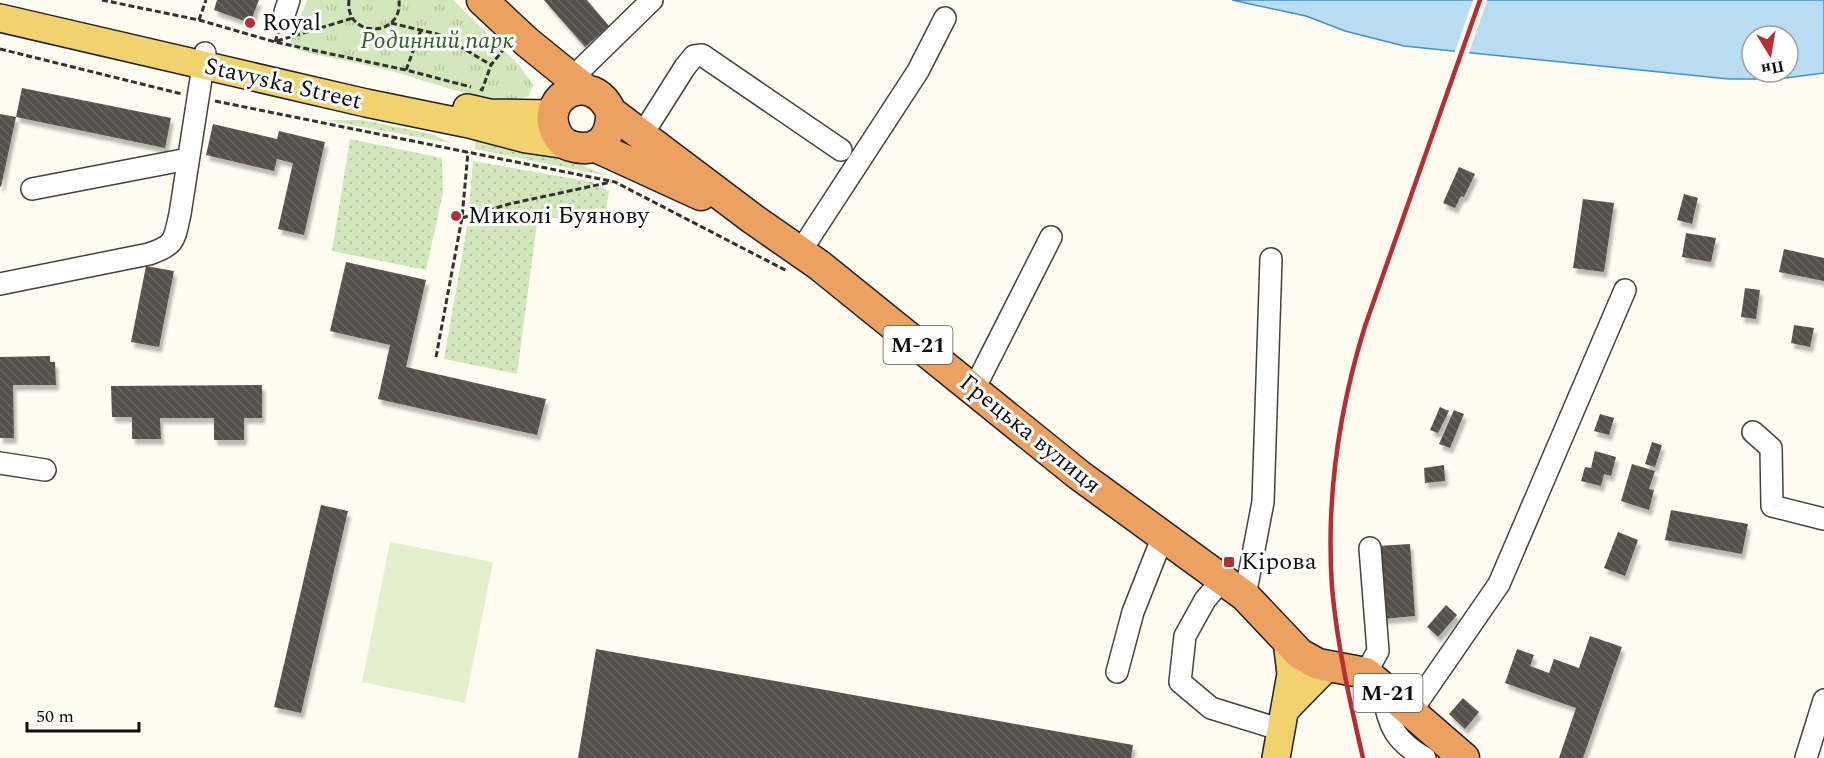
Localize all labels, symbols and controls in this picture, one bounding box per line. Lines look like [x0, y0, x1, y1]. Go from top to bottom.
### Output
place label: Royal [262, 5, 321, 41]
marker: Royal [243, 16, 257, 30]
park label: Родинний парк [360, 23, 514, 59]
north arrow [1740, 24, 1800, 84]
street label: Stavyska Street [201, 48, 365, 120]
text: Пн [1759, 54, 1786, 82]
place label: Миколі Буянову [468, 198, 651, 234]
marker: Миколі Буянову [449, 209, 463, 223]
road number: М-21 [884, 326, 952, 364]
street label: Грецька вулиця [951, 365, 1109, 503]
place label: Кірова [1241, 544, 1317, 580]
marker: Кірова [1222, 555, 1236, 569]
road number: М-21 [1354, 674, 1422, 712]
scale bar [27, 695, 140, 733]
text: 50 m [36, 703, 74, 730]

